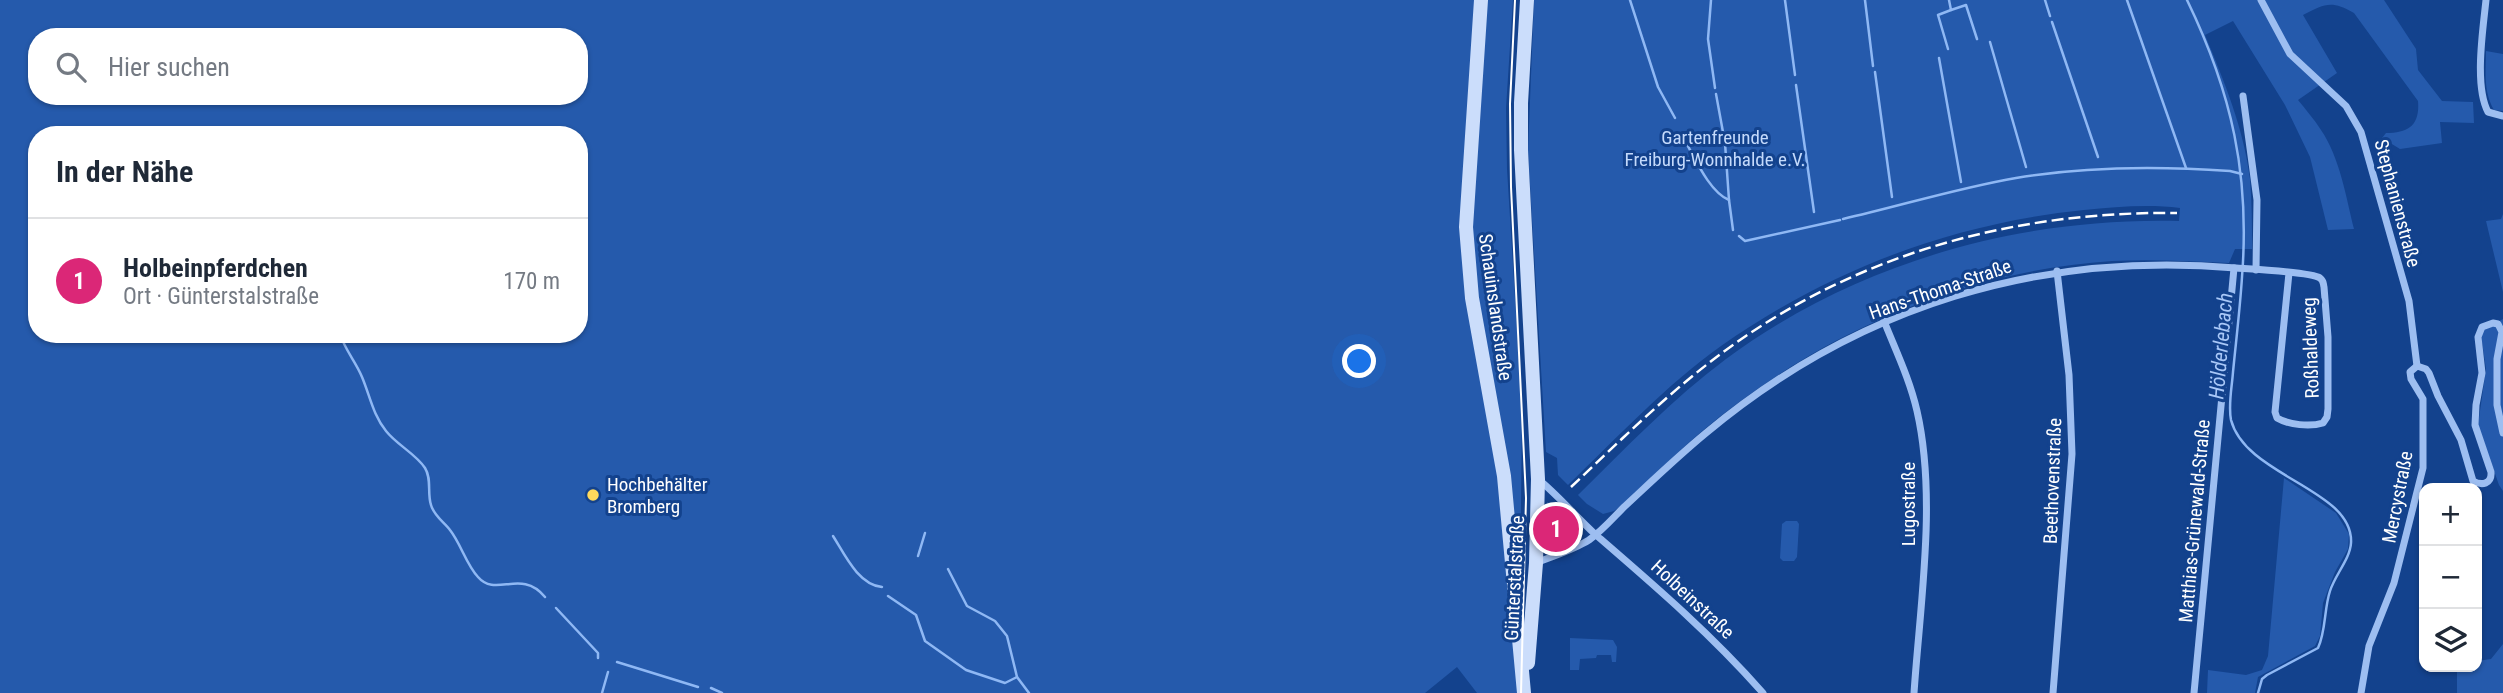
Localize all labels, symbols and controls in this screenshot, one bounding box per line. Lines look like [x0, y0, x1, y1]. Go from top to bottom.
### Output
search box [28, 28, 588, 105]
icon: search [52, 48, 90, 86]
text: Hier suchen [108, 52, 230, 82]
park label: Gartenfreunde Freiburg-Wonnhalde e.V. [1625, 126, 1805, 171]
street label: Stephanienstraße [2369, 137, 2426, 270]
text: In der Nähe [56, 154, 193, 189]
street label: Schauinslandstraße [1474, 232, 1517, 382]
text: Holbeinpferdchen [123, 253, 308, 283]
street label: Hans-Thoma-Straße [1866, 254, 2014, 325]
text: 1 [73, 268, 85, 295]
text: 170 m [503, 268, 560, 295]
text: Ort · Günterstalstraße [123, 283, 319, 310]
water label: Hölderlebach [2204, 292, 2238, 400]
street label: Roßhaldeweg [2297, 297, 2324, 399]
your location [1342, 344, 1376, 378]
street label: Beethovenstraße [2039, 418, 2066, 544]
street label: Matthias-Grünewald-Straße [2174, 418, 2215, 624]
street label: Mercystraße [2377, 449, 2418, 545]
street label: Lugostraße [1897, 462, 1920, 546]
place label: Hochbehälter Bromberg [607, 473, 708, 518]
map controls [2419, 483, 2482, 672]
button: + [2419, 483, 2482, 546]
marker: Hochbehälter Bromberg [585, 487, 601, 503]
pin: 1 [1533, 503, 1579, 555]
street label: Günterstalstraße [1500, 515, 1529, 641]
button: − [2419, 546, 2482, 609]
street label: Holbeinstraße [1646, 555, 1739, 644]
button: layers [2419, 609, 2482, 672]

